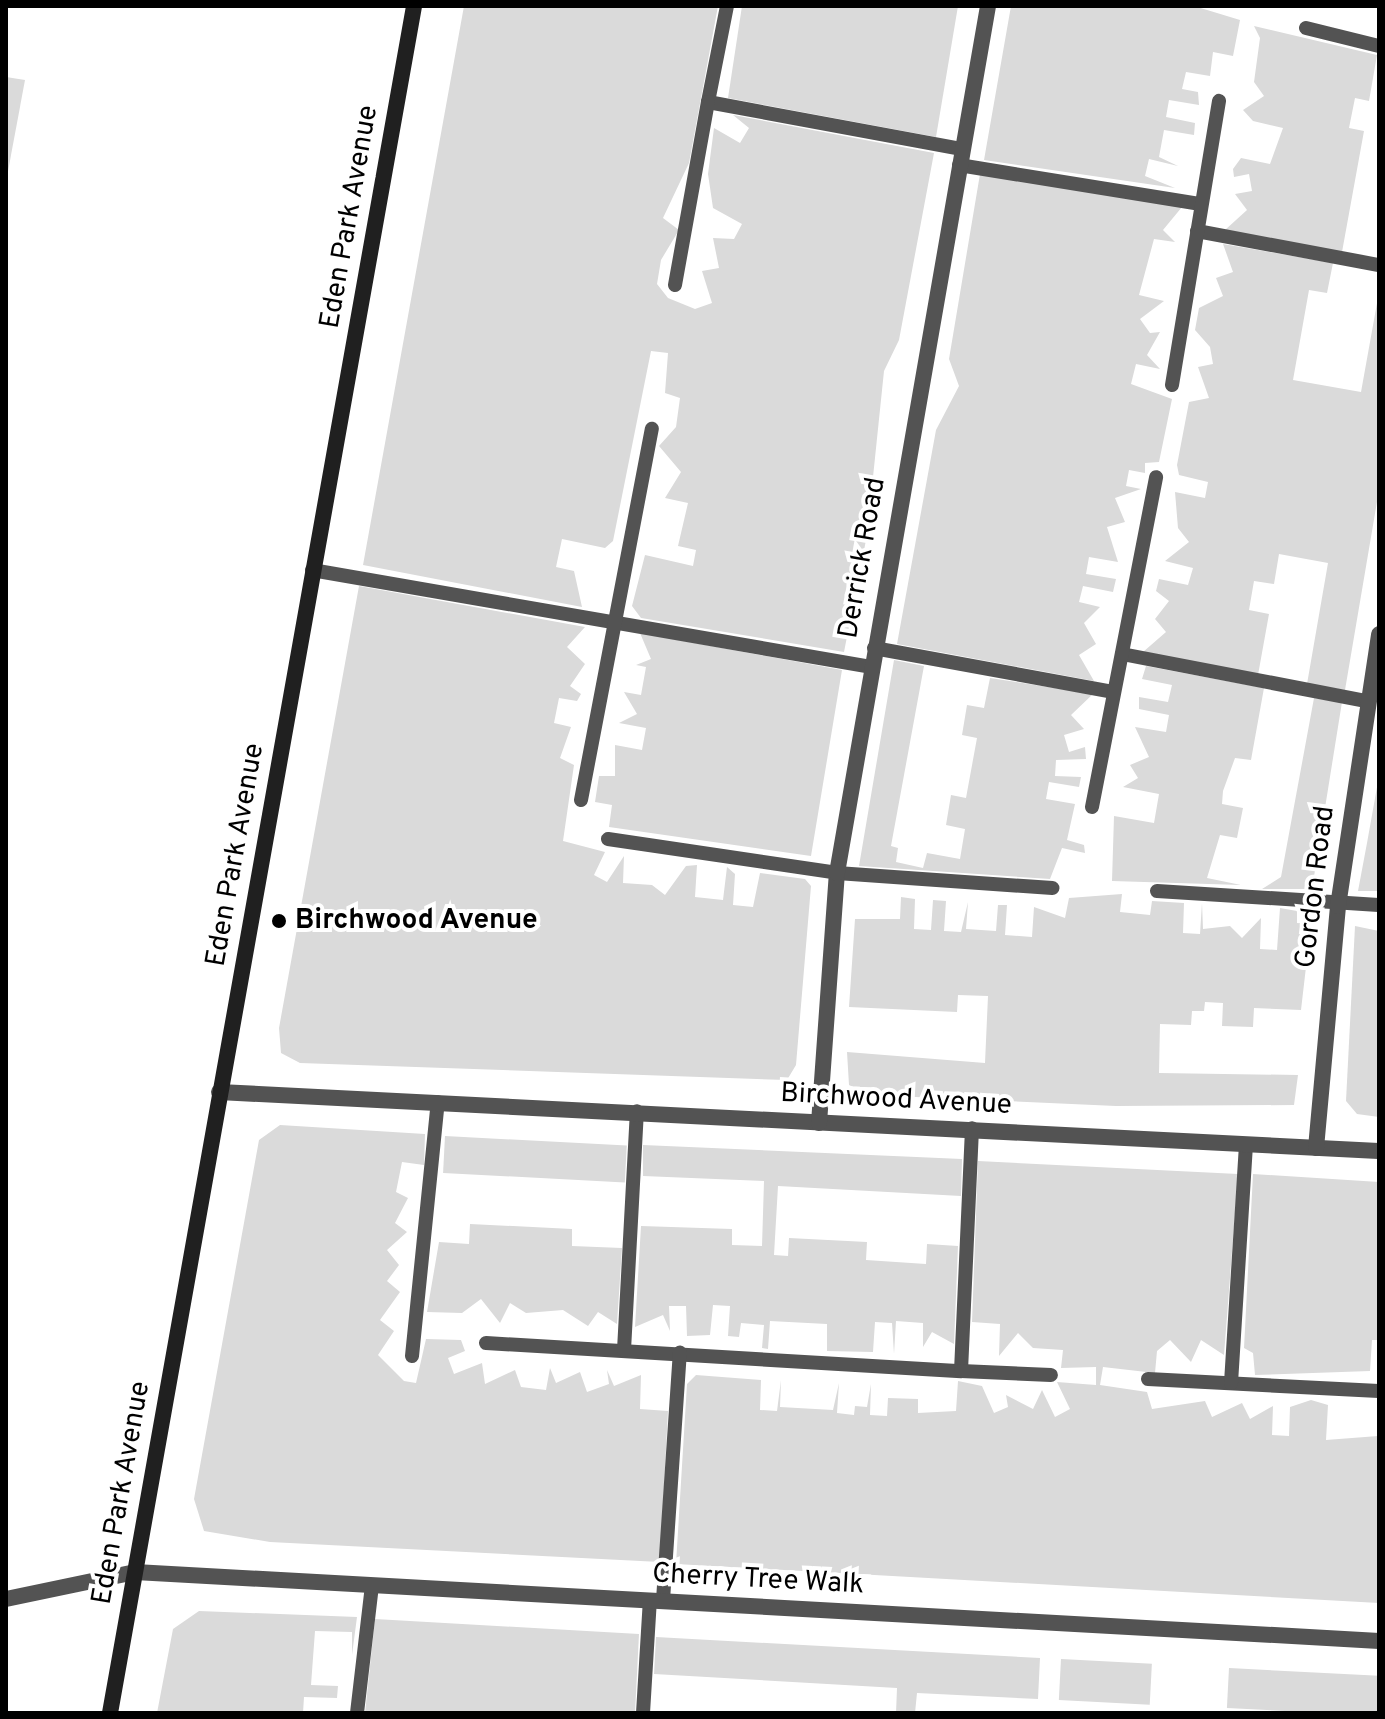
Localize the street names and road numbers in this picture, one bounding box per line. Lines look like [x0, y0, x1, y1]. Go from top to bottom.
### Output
street label: Eden Park Avenue [314, 102, 386, 332]
street label: Derrick Road [832, 475, 894, 641]
street label: Eden Park Avenue [200, 740, 272, 970]
street label: Gordon Road [1289, 804, 1343, 970]
street label: Birchwood Avenue [779, 1077, 1013, 1123]
street label: Eden Park Avenue [86, 1378, 158, 1608]
street label: Cherry Tree Walk [650, 1558, 866, 1602]

